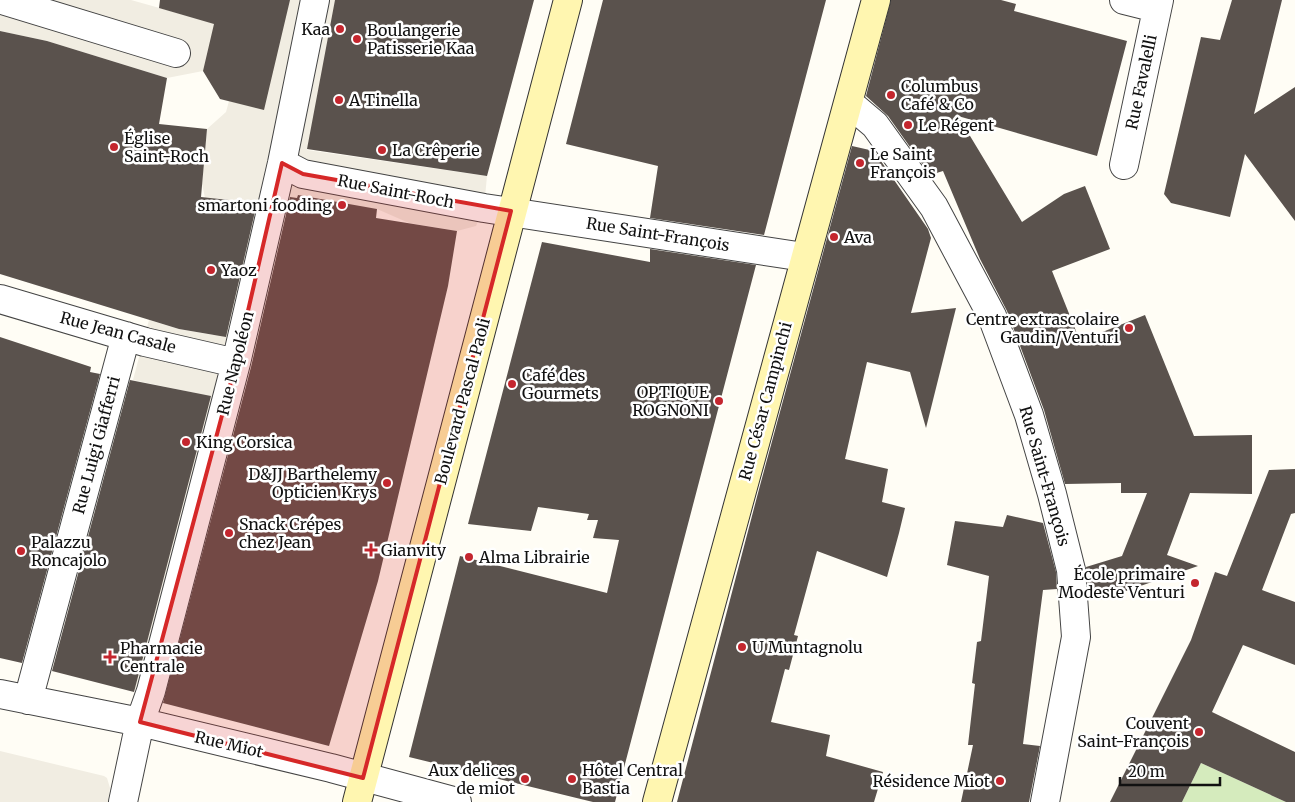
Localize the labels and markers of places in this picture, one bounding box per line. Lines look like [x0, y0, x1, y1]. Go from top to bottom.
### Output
place label: Kaa [301, 19, 330, 39]
place label: Boulangerie Patisserie Kaa [367, 20, 475, 58]
marker: Kaa [334, 23, 346, 35]
marker: Boulangerie Patisserie Kaa [351, 33, 363, 45]
place label: Columbus Café & Co [901, 76, 979, 114]
marker: Columbus Café & Co [885, 89, 897, 101]
place label: A Tinella [348, 90, 418, 110]
marker: A Tinella [333, 94, 345, 106]
place label: Le Régent [918, 115, 995, 135]
marker: Le Régent [902, 119, 914, 131]
place label: Église Saint-Roch [124, 128, 210, 166]
place label: La Crêperie [392, 140, 480, 160]
marker: Église Saint-Roch [108, 141, 120, 153]
marker: La Crêperie [376, 144, 388, 156]
place label: Le Saint François [870, 144, 936, 182]
marker: Le Saint François [854, 157, 866, 169]
place label: smartoni fooding [197, 195, 332, 215]
marker: smartoni fooding [336, 199, 348, 211]
place label: Ava [843, 227, 872, 247]
marker: Ava [828, 231, 840, 243]
place label: Yaoz [220, 260, 257, 280]
marker: Yaoz [205, 264, 217, 276]
place label: Centre extrascolaire Gaudin/Venturi [966, 309, 1119, 347]
marker: Centre extrascolaire Gaudin/Venturi [1123, 322, 1135, 334]
place label: Café des Gourmets [522, 365, 599, 403]
marker: Café des Gourmets [506, 378, 518, 390]
place label: OPTIQUE ROGNONI [632, 382, 710, 420]
marker: OPTIQUE ROGNONI [713, 395, 725, 407]
place label: King Corsica [196, 432, 293, 452]
marker: King Corsica [180, 436, 192, 448]
place label: D&JJ Barthelemy Opticien Krys [248, 464, 378, 502]
marker: D&JJ Barthelemy Opticien Krys [381, 477, 393, 489]
place label: Snack Crépes chez Jean [239, 514, 341, 552]
marker: Snack Crépes chez Jean [223, 527, 235, 539]
place label: Palazzu Roncajolo [31, 532, 107, 570]
place label: Gianvity [381, 540, 447, 560]
marker: Gianvity [365, 544, 377, 556]
marker: Palazzu Roncajolo [15, 545, 27, 557]
place label: Alma Librairie [478, 547, 590, 567]
marker: Alma Librairie [463, 551, 475, 563]
place label: École primaire Modeste Venturi [1058, 564, 1185, 602]
marker: École primaire Modeste Venturi [1189, 577, 1201, 589]
place label: U Muntagnolu [752, 637, 863, 657]
place label: Pharmacie Centrale [120, 638, 203, 676]
marker: U Muntagnolu [736, 641, 748, 653]
marker: Pharmacie Centrale [104, 651, 116, 663]
place label: Couvent Saint-François [1077, 713, 1190, 751]
marker: Couvent Saint-François [1193, 726, 1205, 738]
place label: Aux delices de miot [427, 760, 516, 798]
place label: Hôtel Central Bastia [582, 760, 683, 798]
place label: Résidence Miot [872, 771, 991, 791]
marker: Aux delices de miot [519, 773, 531, 785]
marker: Hôtel Central Bastia [566, 773, 578, 785]
marker: Résidence Miot [994, 775, 1006, 787]

